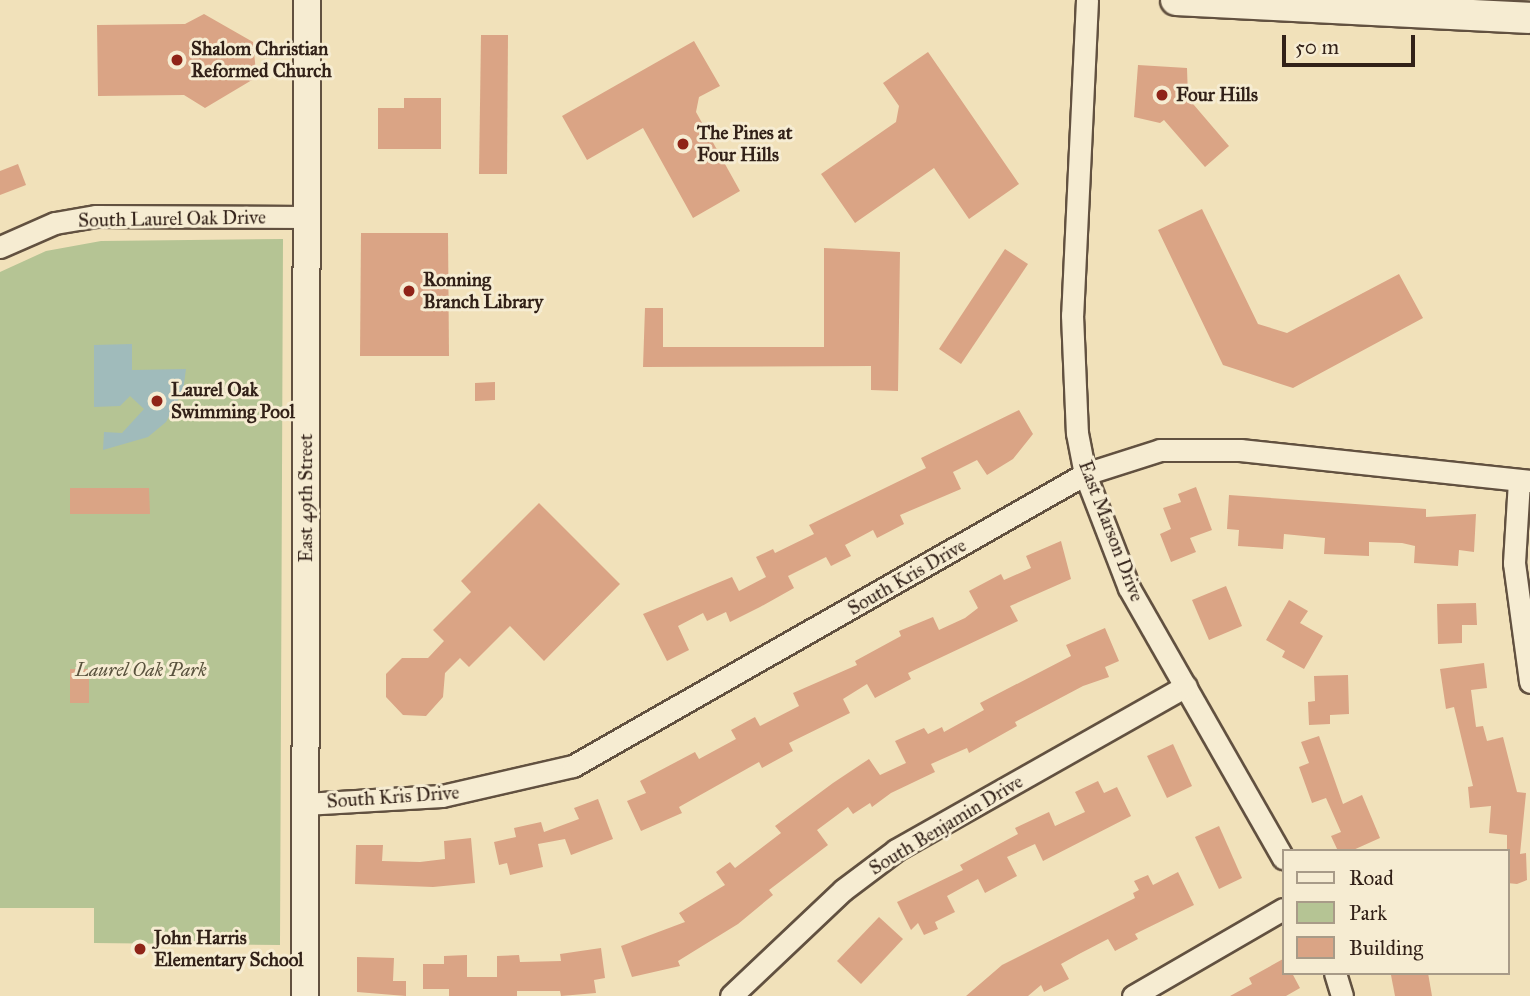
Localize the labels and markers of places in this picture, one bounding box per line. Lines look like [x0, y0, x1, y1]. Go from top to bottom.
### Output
place label: Shalom Christian Reformed Church [191, 38, 332, 82]
marker: Shalom Christian Reformed Church [169, 52, 185, 68]
place label: Four Hills [1176, 84, 1258, 106]
marker: Four Hills [1154, 87, 1170, 103]
place label: The Pines at Four Hills [697, 122, 793, 166]
marker: The Pines at Four Hills [675, 136, 691, 152]
place label: Ronning Branch Library [423, 269, 543, 313]
marker: Ronning Branch Library [401, 283, 417, 299]
place label: Laurel Oak Swimming Pool [171, 379, 295, 423]
marker: Laurel Oak Swimming Pool [149, 393, 165, 409]
place label: John Harris Elementary School [154, 927, 303, 971]
marker: John Harris Elementary School [132, 941, 148, 957]

